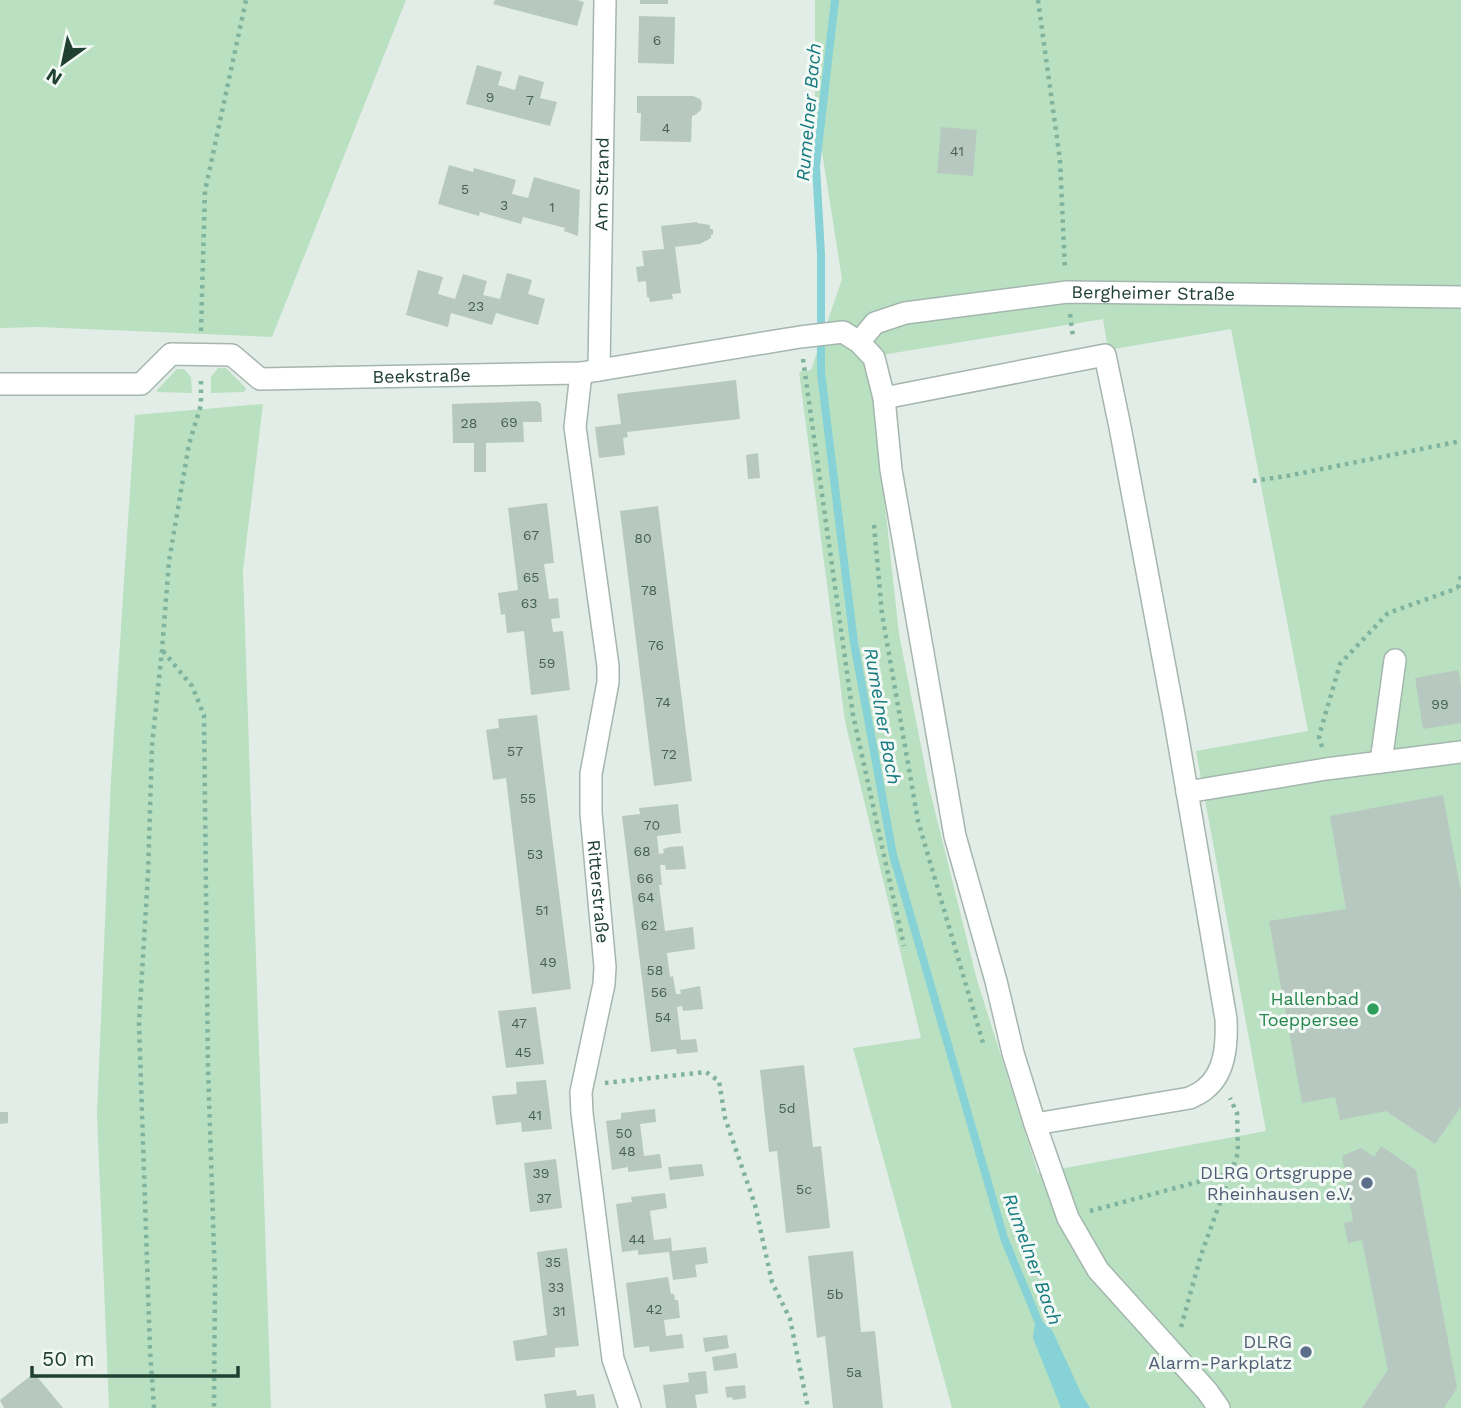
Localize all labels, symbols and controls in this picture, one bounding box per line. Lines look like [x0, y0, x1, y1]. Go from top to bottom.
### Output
north arrow [28, 28, 98, 98]
house number: 6 [653, 32, 661, 48]
water label: Rumelner Bach [791, 42, 826, 182]
text: N [42, 63, 66, 90]
house number: 9 [486, 89, 494, 105]
house number: 7 [526, 92, 534, 108]
house number: 4 [662, 120, 670, 136]
street label: Am Strand [590, 137, 613, 231]
house number: 41 [950, 143, 964, 159]
house number: 5 [461, 181, 469, 197]
house number: 3 [500, 197, 508, 213]
house number: 1 [549, 199, 555, 215]
street label: Bergheimer Straße [1071, 281, 1235, 304]
house number: 23 [468, 298, 484, 314]
street label: Beekstraße [372, 364, 471, 387]
house number: 69 [500, 414, 518, 430]
house number: 28 [461, 415, 477, 431]
house number: 67 [523, 527, 539, 543]
house number: 80 [634, 530, 652, 546]
house number: 65 [523, 569, 539, 585]
house number: 78 [641, 582, 657, 598]
house number: 63 [521, 595, 537, 611]
house number: 76 [648, 637, 664, 653]
water label: Rumelner Bach [859, 646, 906, 786]
house number: 59 [539, 655, 555, 671]
house number: 74 [655, 694, 671, 710]
house number: 99 [1431, 696, 1449, 712]
house number: 57 [507, 743, 523, 759]
house number: 72 [661, 746, 677, 762]
house number: 55 [520, 790, 536, 806]
house number: 70 [644, 817, 660, 833]
street label: Ritterstraße [583, 839, 614, 944]
house number: 68 [633, 843, 651, 859]
house number: 53 [527, 846, 543, 862]
house number: 66 [636, 870, 654, 886]
house number: 64 [637, 889, 655, 905]
house number: 51 [535, 902, 549, 918]
house number: 62 [641, 917, 657, 933]
house number: 49 [539, 954, 557, 970]
house number: 58 [647, 962, 663, 978]
house number: 56 [651, 984, 667, 1000]
place label: Hallenbad Toeppersee [1259, 988, 1359, 1030]
marker: Hallenbad Toeppersee [1365, 1001, 1381, 1017]
house number: 54 [655, 1009, 671, 1025]
house number: 47 [511, 1015, 527, 1031]
house number: 45 [515, 1044, 531, 1060]
house number: 5d [779, 1100, 795, 1116]
house number: 41 [528, 1107, 542, 1123]
house number: 50 [616, 1125, 632, 1141]
house number: 48 [618, 1143, 636, 1159]
place label: DLRG Ortsgruppe Rheinhausen e.V. [1200, 1162, 1353, 1204]
house number: 39 [533, 1165, 549, 1181]
marker: DLRG Ortsgruppe Rheinhausen e.V. [1359, 1175, 1375, 1191]
house number: 5c [796, 1181, 812, 1197]
house number: 37 [536, 1190, 552, 1206]
water label: Rumelner Bach [998, 1190, 1067, 1328]
house number: 44 [628, 1231, 646, 1247]
house number: 35 [545, 1254, 561, 1270]
house number: 33 [548, 1279, 564, 1295]
house number: 5b [827, 1286, 843, 1302]
house number: 42 [646, 1301, 662, 1317]
house number: 31 [552, 1303, 566, 1319]
place label: DLRG Alarm-Parkplatz [1148, 1331, 1292, 1373]
scale bar [32, 1334, 238, 1378]
marker: DLRG Alarm-Parkplatz [1298, 1344, 1314, 1360]
text: 50 m [42, 1346, 94, 1371]
house number: 5a [846, 1364, 862, 1380]

